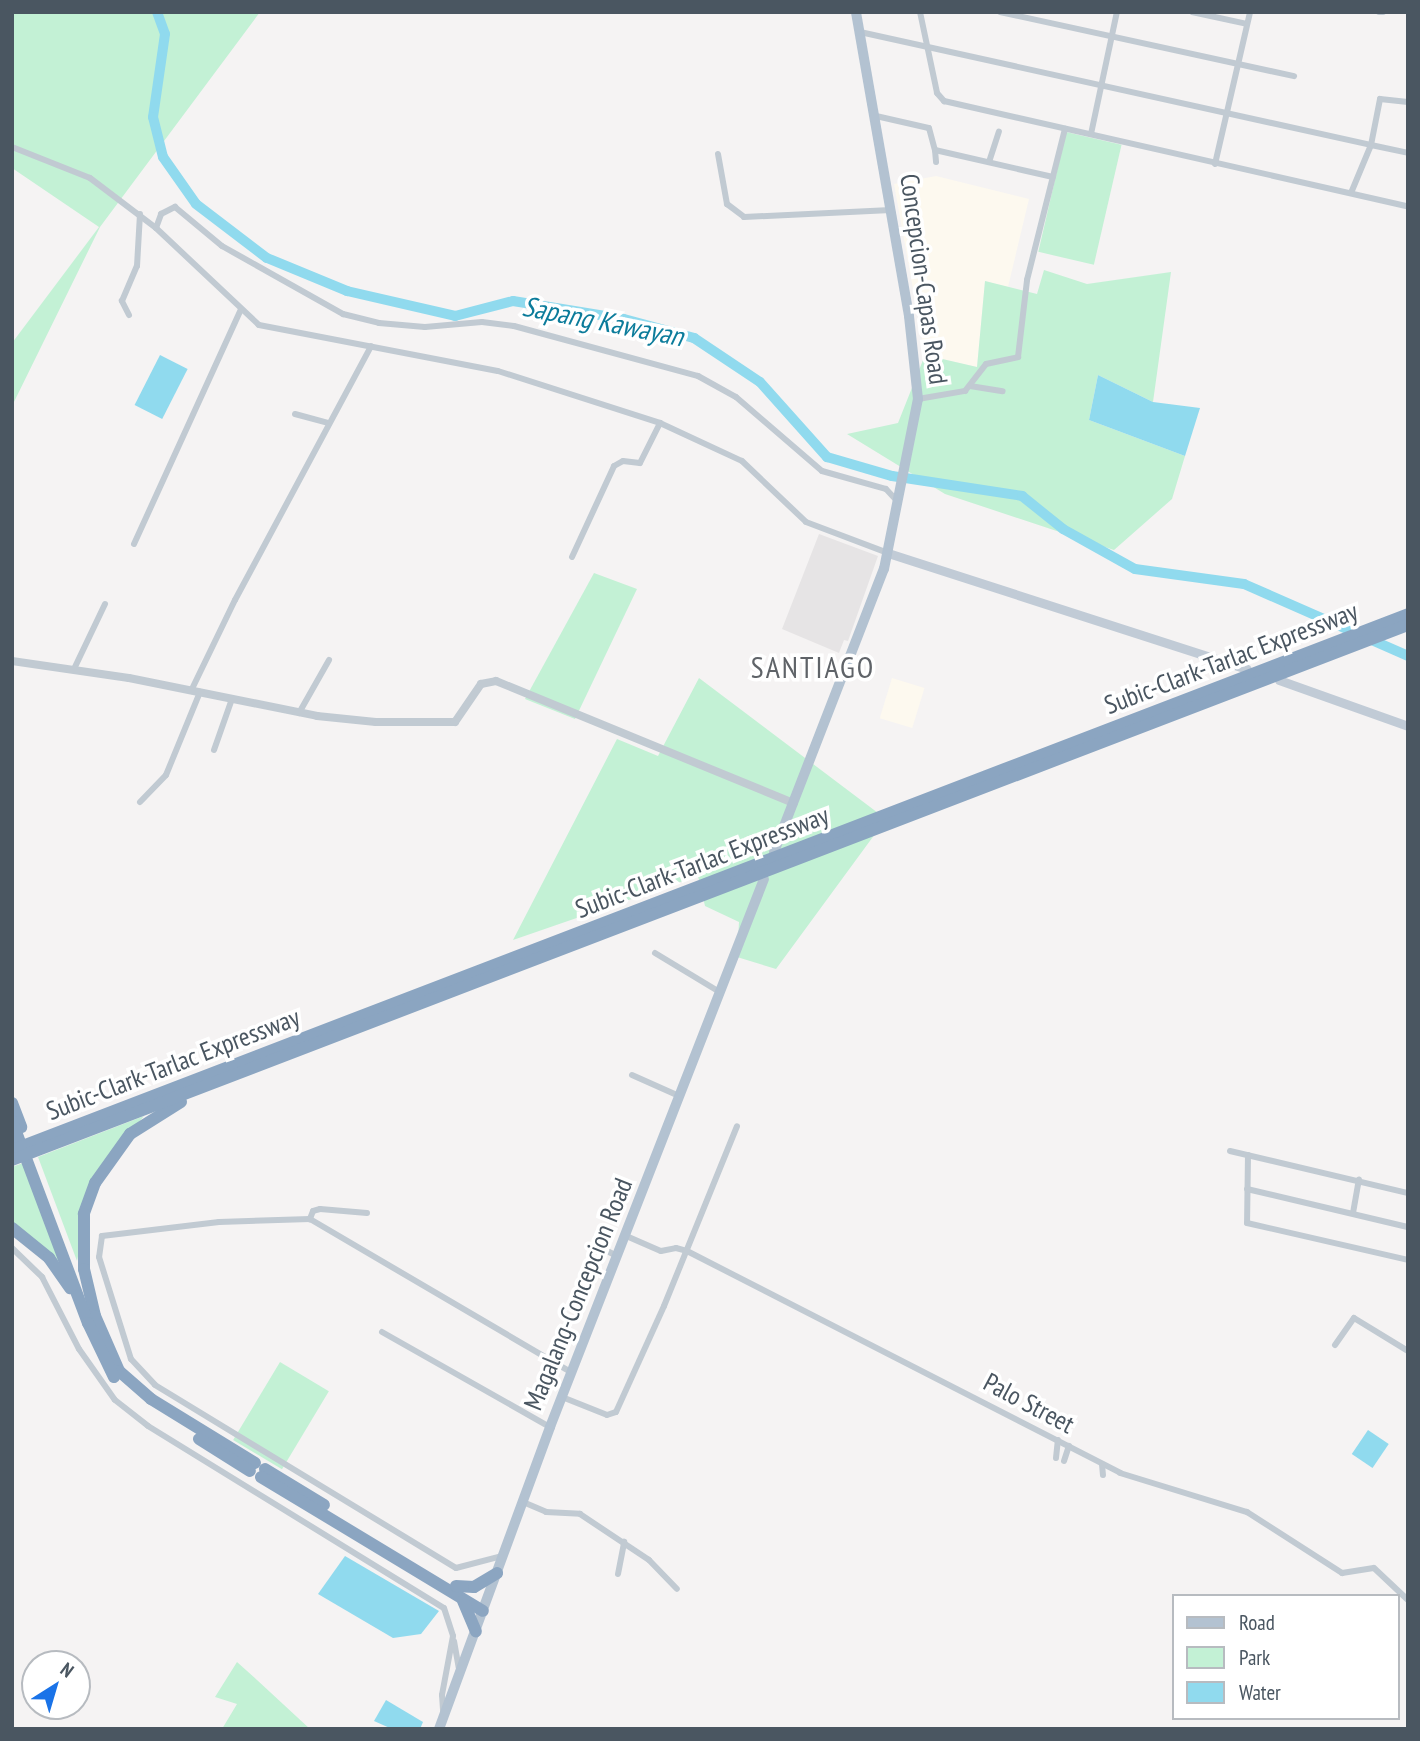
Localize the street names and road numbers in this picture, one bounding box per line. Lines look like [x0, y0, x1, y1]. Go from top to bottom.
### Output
street label: Concepcion-Capas Road [894, 172, 954, 386]
street label: Subic-Clark-Tarlac Expressway [1100, 595, 1362, 721]
street label: Subic-Clark-Tarlac Expressway [571, 799, 833, 925]
street label: Subic-Clark-Tarlac Expressway [42, 1001, 304, 1127]
street label: Magalang-Concepcion Road [517, 1173, 639, 1415]
street label: Palo Street [978, 1366, 1080, 1440]

